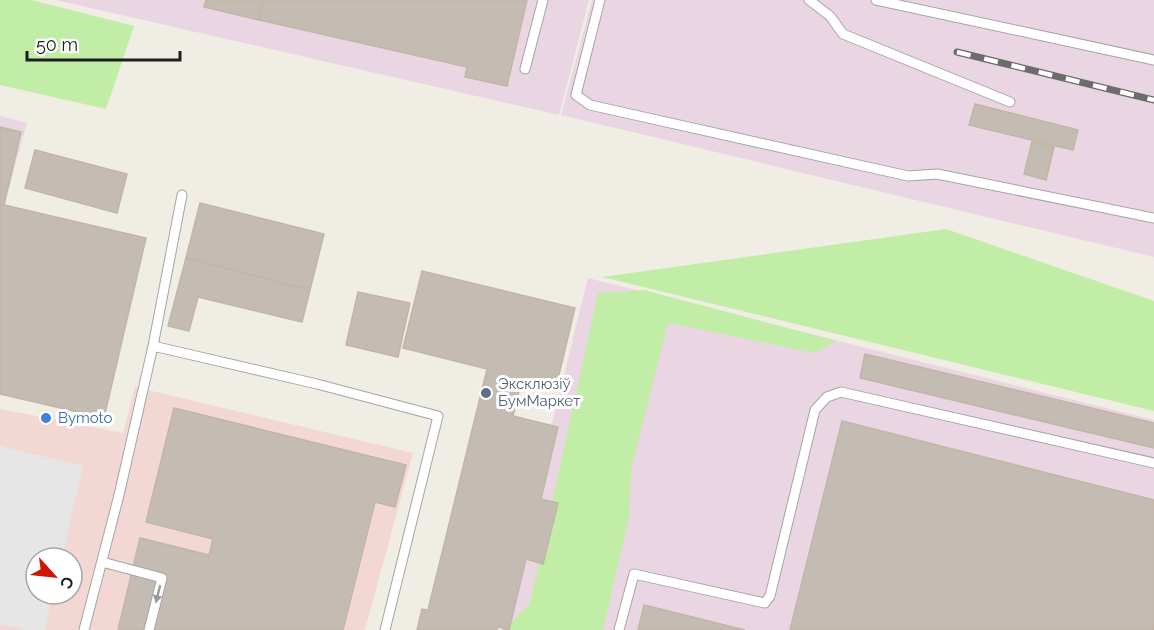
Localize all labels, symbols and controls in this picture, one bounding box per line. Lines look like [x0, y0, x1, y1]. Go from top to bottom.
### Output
scale bar [27, 24, 180, 62]
text: 50 m [36, 34, 78, 55]
place label: Эксклюзіў БумМаркет [498, 375, 580, 410]
marker: Эксклюзіў БумМаркет [479, 386, 493, 400]
place label: Bymoto [58, 409, 113, 427]
marker: Bymoto [39, 411, 53, 425]
north arrow [24, 546, 84, 606]
text: С [56, 573, 78, 592]
one-way arrow [152, 585, 162, 603]

